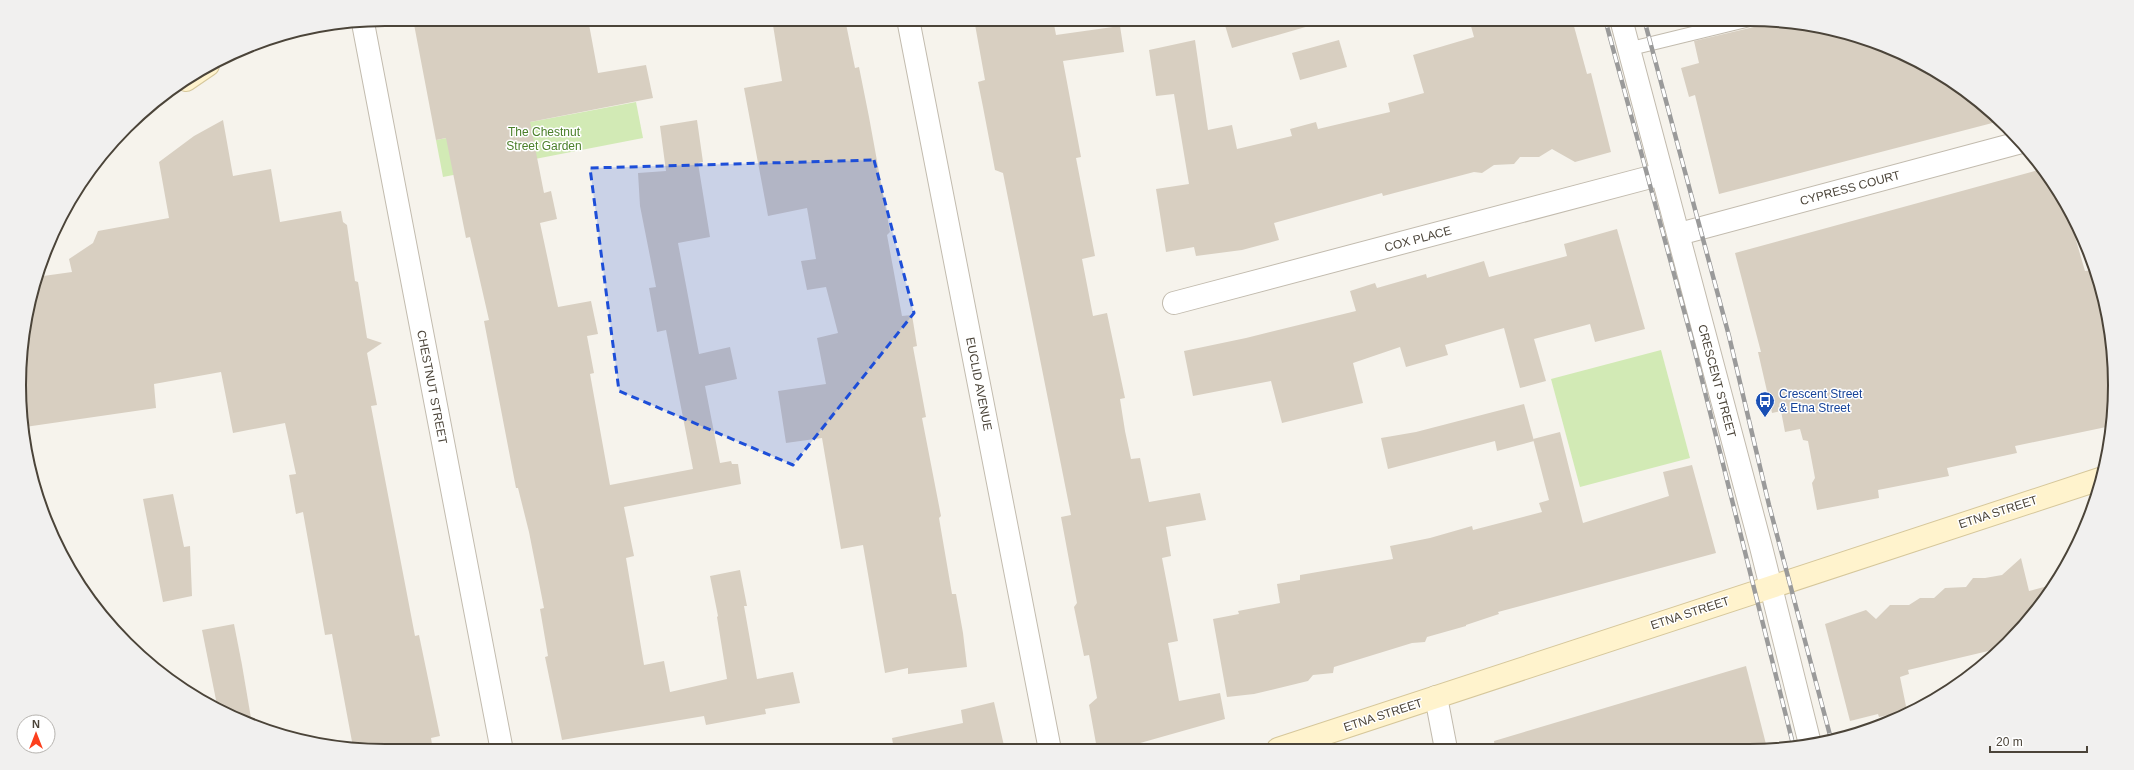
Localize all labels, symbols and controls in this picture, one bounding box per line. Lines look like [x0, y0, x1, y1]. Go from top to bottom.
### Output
park label: The Chestnut Street Garden [506, 125, 582, 153]
street label: CYPRESS COURT [1798, 168, 1902, 208]
street label: COX PLACE [1383, 223, 1453, 255]
street label: CRESCENT STREET [1695, 323, 1739, 440]
street label: CHESTNUT STREET [414, 329, 450, 446]
street label: EUCLID AVENUE [963, 336, 995, 432]
place label: Crescent Street & Etna Street [1779, 387, 1863, 415]
bus stop icon: Crescent Street & Etna Street [1754, 390, 1776, 418]
street label: ETNA STREET [1957, 492, 2040, 531]
street label: ETNA STREET [1649, 593, 1732, 632]
street label: ETNA STREET [1342, 695, 1425, 734]
north arrow [16, 714, 56, 754]
text: N [32, 718, 40, 730]
scale bar [1990, 728, 2087, 754]
text: 20 m [1996, 735, 2023, 749]

